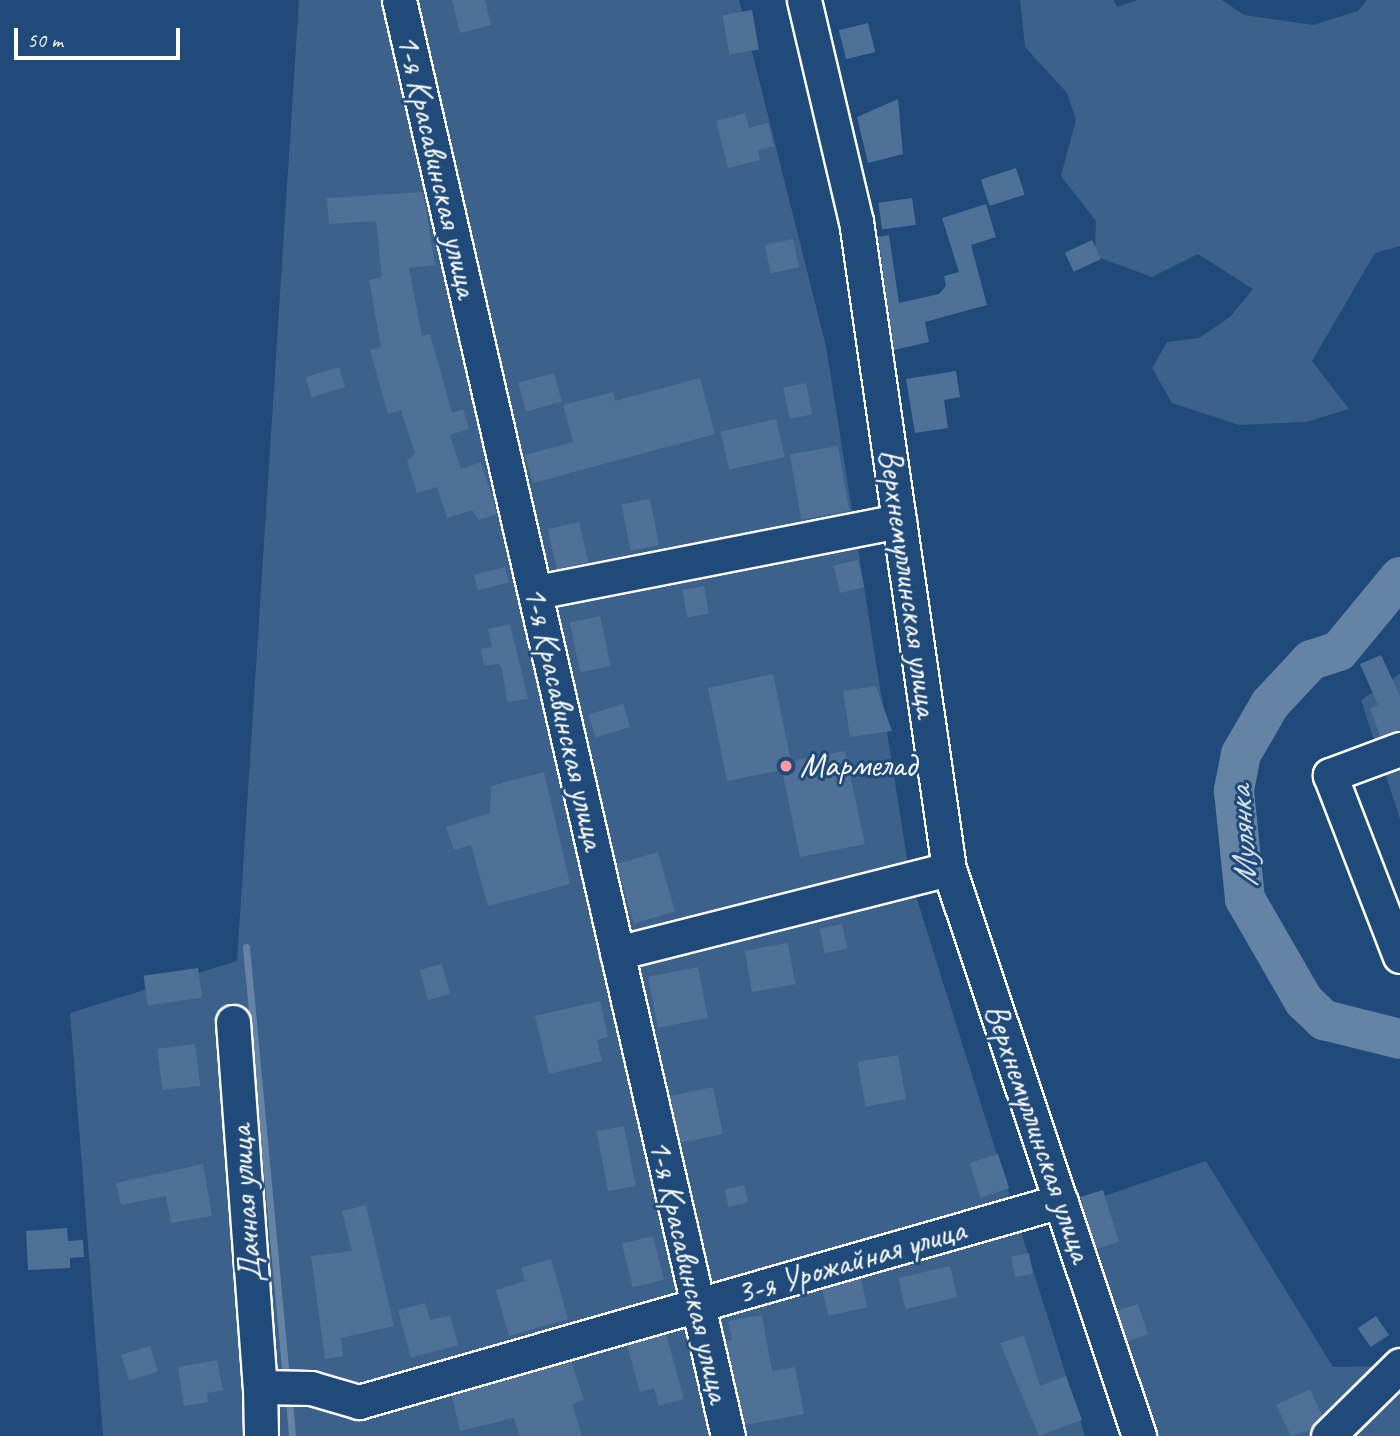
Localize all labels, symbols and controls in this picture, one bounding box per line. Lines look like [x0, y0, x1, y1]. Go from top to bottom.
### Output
scale bar [18, 14, 184, 58]
text: 50 m [27, 27, 63, 53]
street label: 1-я Красавинская улица [387, 30, 487, 302]
street label: Верхнемуллинская улица [870, 447, 946, 719]
street label: 1-я Красавинская улица [514, 582, 614, 854]
place label: Мармелад [800, 746, 916, 786]
marker: Мармелад [778, 758, 794, 774]
water label: Мулянка [1219, 785, 1267, 889]
street label: Верхнемуллинская улица [975, 999, 1101, 1267]
street label: Дачная улица [221, 1124, 271, 1284]
street label: 1-я Красавинская улица [639, 1135, 739, 1407]
street label: 3-я Урожайная улица [731, 1210, 971, 1314]

